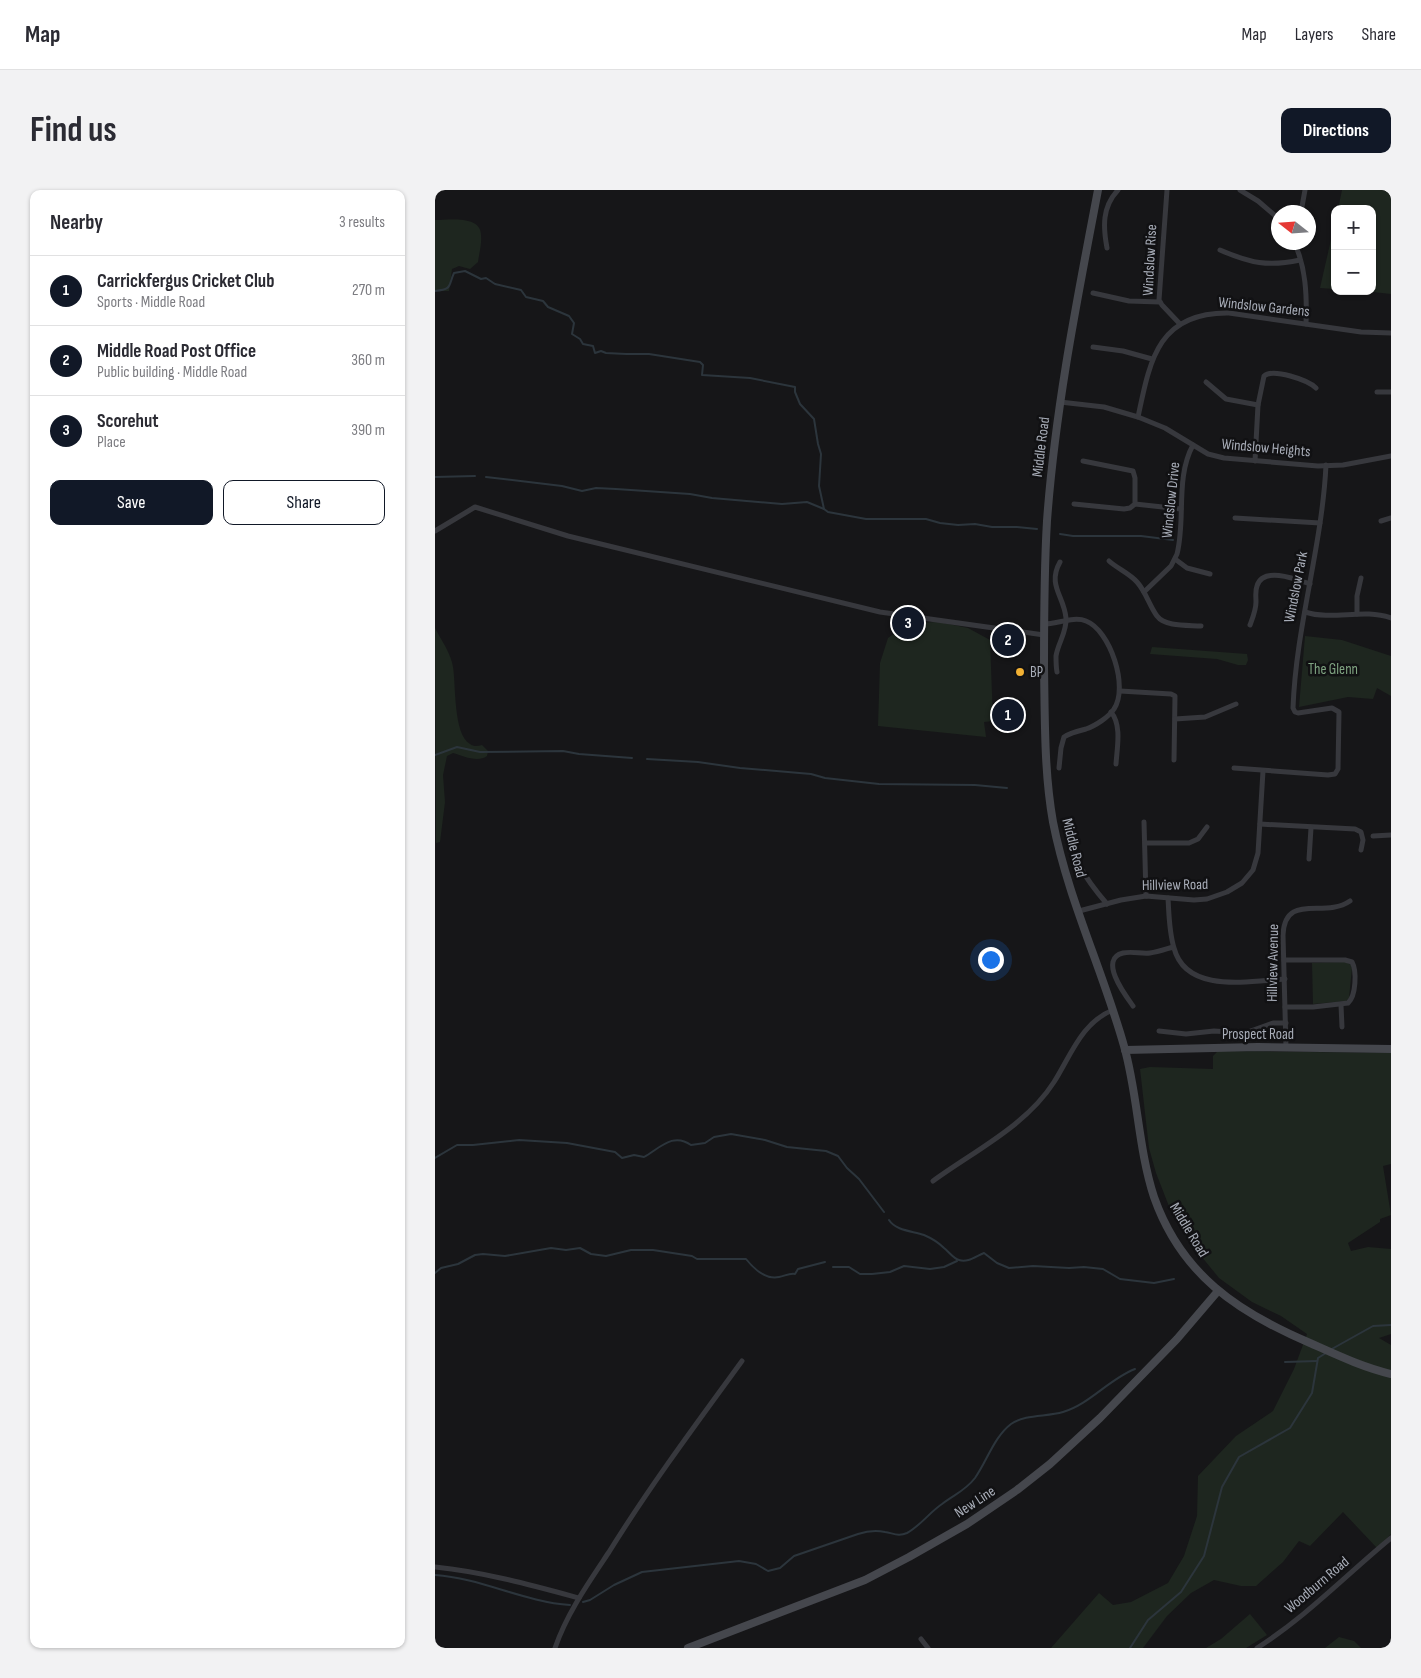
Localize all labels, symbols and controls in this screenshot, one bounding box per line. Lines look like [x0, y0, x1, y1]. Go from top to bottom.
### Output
text: Map [25, 20, 60, 49]
text: Map [1242, 24, 1267, 45]
text: Layers [1295, 24, 1334, 45]
text: Share [1362, 24, 1396, 45]
button: Directions [1281, 108, 1391, 153]
text: Find us [30, 109, 117, 152]
north arrow [1271, 205, 1316, 250]
map controls [1331, 205, 1376, 295]
button: + [1331, 205, 1376, 250]
text: Nearby [50, 210, 103, 235]
text: 3 results [339, 213, 385, 232]
street label: Windslow Rise [1139, 224, 1161, 296]
button: − [1331, 250, 1376, 295]
text: Carrickfergus Cricket Club [97, 270, 274, 293]
text: 1 [63, 281, 69, 300]
text: 270 m [352, 281, 385, 300]
text: Sports · Middle Road [97, 293, 205, 312]
street label: Windslow Gardens [1217, 293, 1311, 321]
text: Middle Road Post Office [97, 340, 256, 363]
text: 2 [62, 351, 70, 370]
text: 360 m [351, 351, 385, 370]
text: Public building · Middle Road [97, 363, 247, 382]
text: Scorehut [97, 410, 159, 433]
street label: Middle Road [1028, 416, 1054, 478]
text: 3 [62, 421, 70, 440]
text: 390 m [351, 421, 385, 440]
text: Place [97, 433, 126, 452]
street label: Windslow Heights [1221, 435, 1311, 461]
street label: Windslow Drive [1158, 461, 1184, 539]
button: Save [50, 480, 213, 525]
button: Share [223, 480, 385, 525]
street label: Windslow Park [1280, 549, 1312, 624]
pin: 3 [892, 604, 924, 642]
pin: 2 [992, 621, 1024, 659]
park label: The Glenn [1308, 660, 1358, 679]
place label: BP [1030, 663, 1043, 682]
marker: BP [1014, 666, 1026, 678]
pin: 1 [992, 696, 1024, 734]
street label: Middle Road [1057, 816, 1091, 880]
street label: Hillview Road [1142, 875, 1208, 895]
street label: Hillview Avenue [1263, 924, 1283, 1002]
your location [978, 947, 1004, 973]
street label: Prospect Road [1222, 1025, 1294, 1044]
street label: Middle Road [1165, 1199, 1213, 1261]
street label: New Line [951, 1482, 999, 1522]
street label: Woodburn Road [1281, 1552, 1353, 1618]

